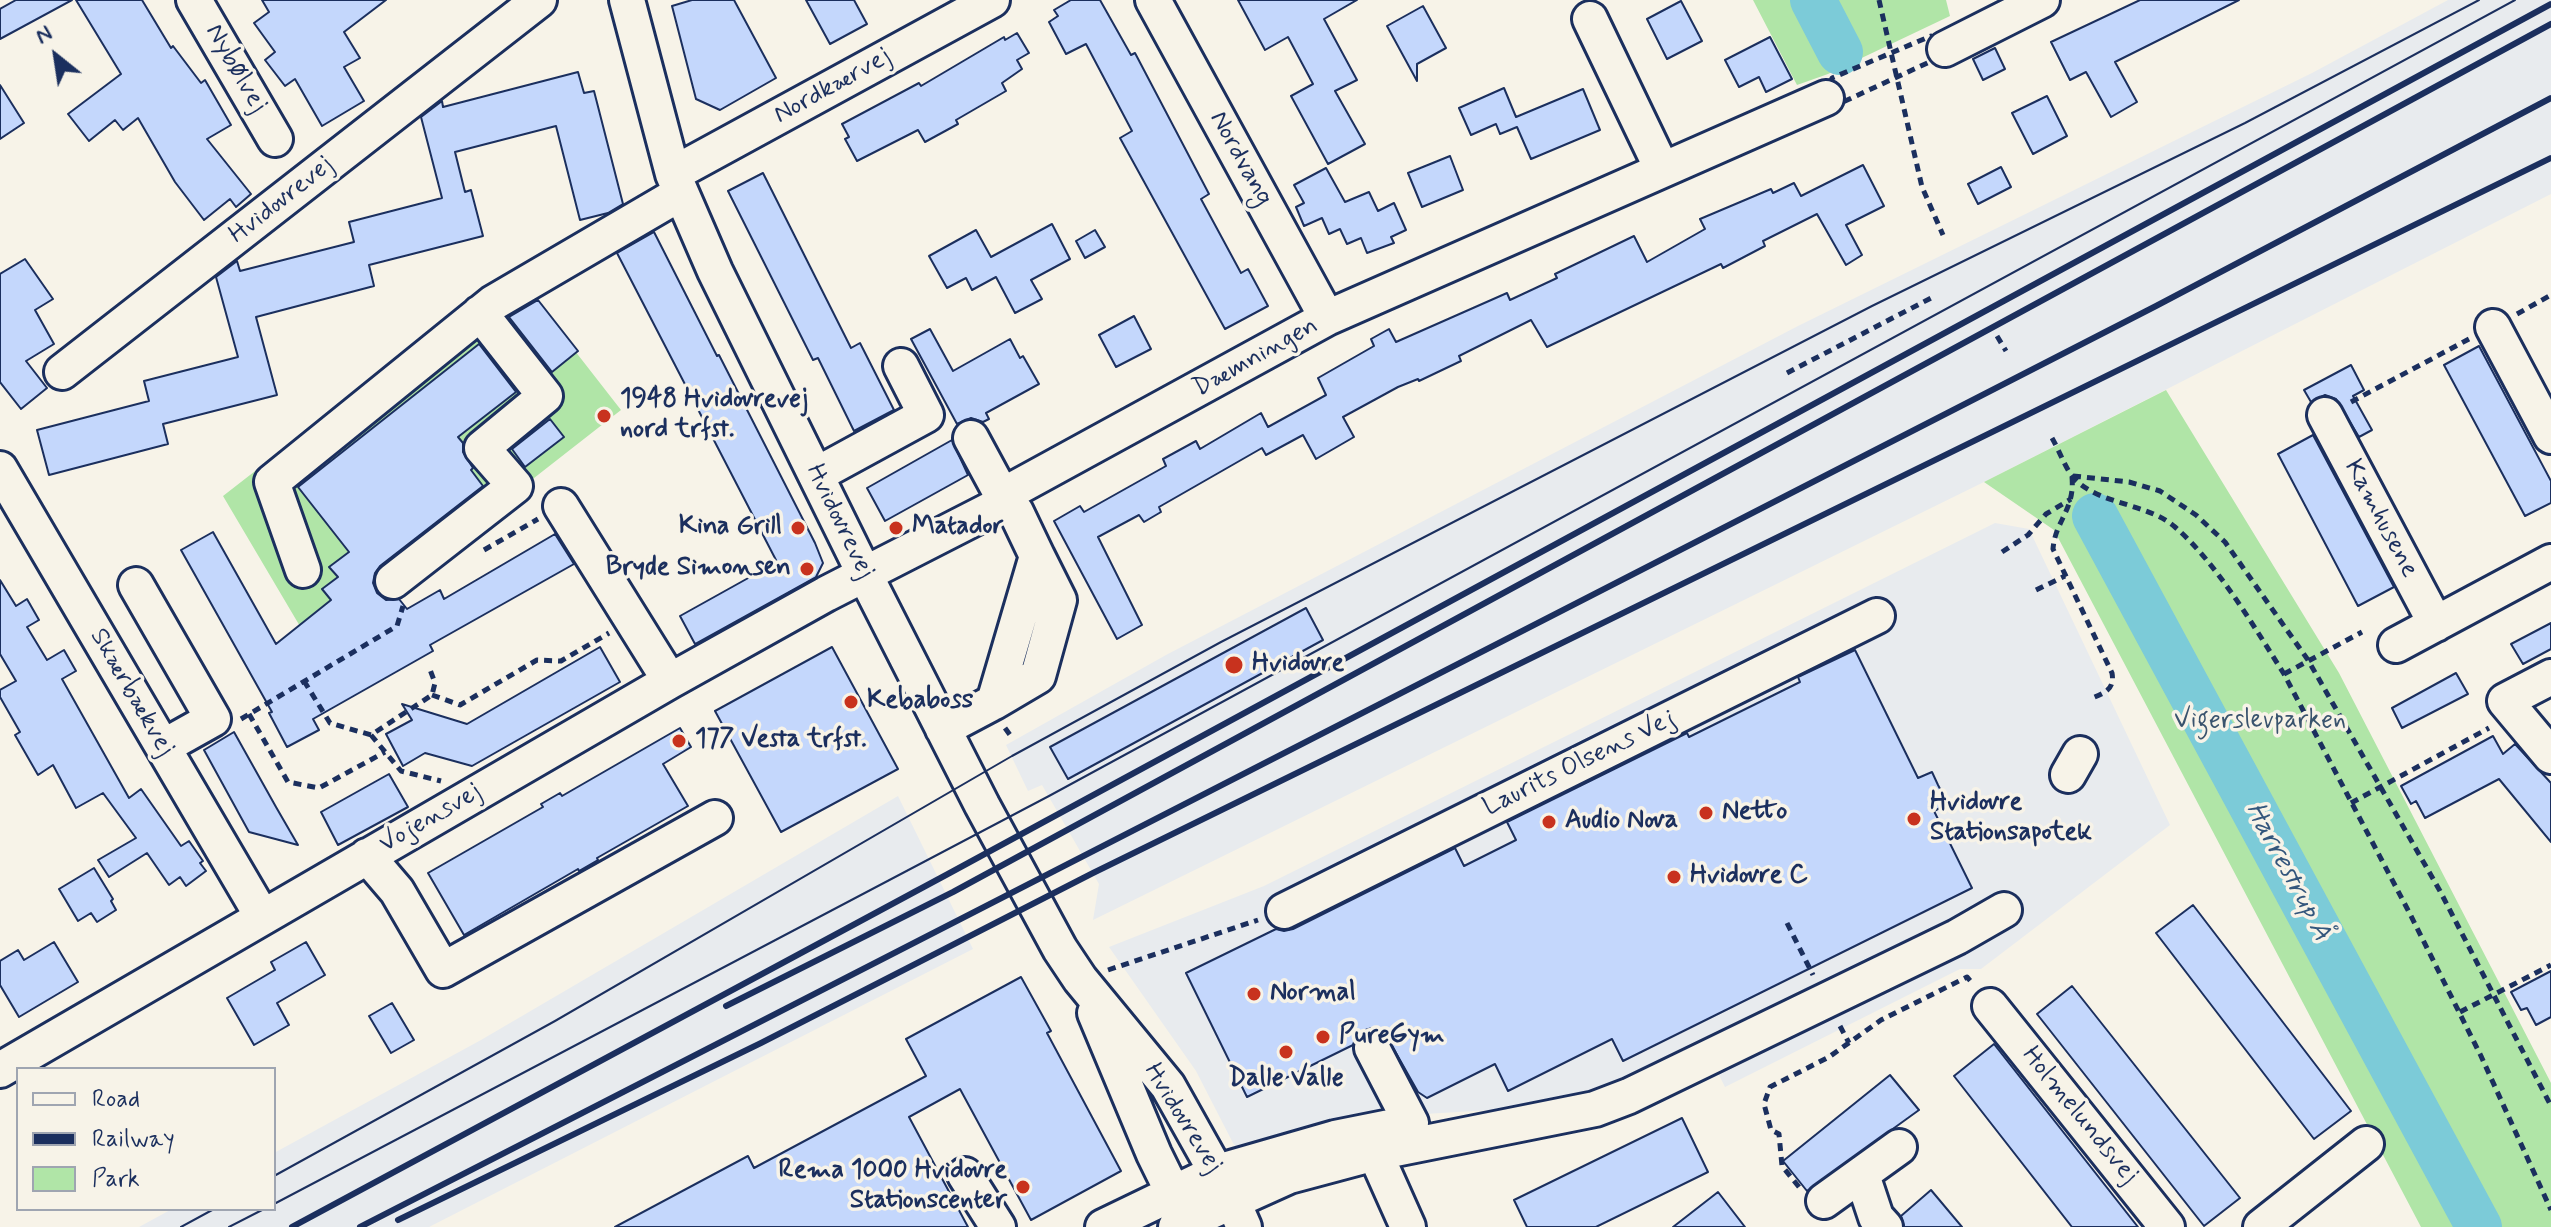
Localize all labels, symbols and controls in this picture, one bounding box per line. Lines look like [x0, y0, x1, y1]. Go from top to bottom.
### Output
north arrow [16, 16, 96, 96]
text: N [31, 19, 57, 51]
street label: Nybølvej [197, 19, 273, 119]
street label: Nordkærvej [769, 42, 897, 132]
street label: Nordvang [1201, 106, 1279, 212]
street label: Hvidovrevej [224, 151, 340, 251]
street label: Dæmningen [1188, 311, 1324, 405]
place label: 1948 Hvidovrevej nord trfst. [620, 385, 808, 446]
marker: 1948 Hvidovrevej nord trfst. [595, 407, 613, 425]
street label: Kamhusene [2336, 455, 2424, 583]
street label: Hvidovrevej [798, 459, 880, 585]
place label: Kina Grill [679, 512, 782, 544]
place label: Matador [912, 512, 1004, 544]
marker: Kina Grill [789, 519, 807, 537]
marker: Matador [887, 519, 905, 537]
place label: Bryde Simonsen [606, 553, 791, 585]
marker: Bryde Simonsen [798, 560, 816, 578]
street label: Skærbækvej [82, 623, 180, 763]
place label: Hvidovre [1252, 649, 1344, 681]
marker: Hvidovre [1223, 654, 1245, 676]
place label: Kebaboss [867, 686, 973, 718]
marker: Kebaboss [842, 693, 860, 711]
street label: Laurits Olsens Vej [1479, 704, 1681, 824]
park label: Vigerslevparken [2174, 706, 2346, 738]
place label: 177 Vesta trfst. [695, 725, 867, 757]
marker: 177 Vesta trfst. [670, 732, 688, 750]
street label: Vojensvej [374, 777, 488, 861]
place label: Hvidovre Stationsapotek [1930, 788, 2092, 850]
place label: Netto [1722, 797, 1787, 829]
water label: Harrestrup Å [2237, 797, 2337, 947]
marker: Netto [1697, 804, 1715, 822]
place label: Audio Nova [1565, 806, 1678, 838]
marker: Hvidovre Stationsapotek [1905, 810, 1923, 828]
marker: Audio Nova [1540, 813, 1558, 831]
place label: Hvidovre C [1690, 861, 1808, 893]
marker: Hvidovre C [1665, 868, 1683, 886]
place label: Normal [1270, 978, 1356, 1010]
marker: Normal [1245, 985, 1263, 1003]
place label: PureGym [1339, 1021, 1445, 1053]
marker: PureGym [1314, 1028, 1332, 1046]
street label: Holmelundsvej [2014, 1041, 2144, 1191]
marker: Dalle Valle [1277, 1043, 1295, 1061]
street label: Hvidovrevej [1136, 1058, 1228, 1180]
place label: Dalle Valle [1228, 1064, 1344, 1096]
legend [16, 1067, 276, 1211]
text: Road [92, 1084, 140, 1115]
text: Railway [92, 1124, 175, 1155]
place label: Rema 1000 Hvidovre Stationscenter [778, 1156, 1007, 1218]
text: Park [92, 1164, 140, 1195]
marker: Rema 1000 Hvidovre Stationscenter [1014, 1178, 1032, 1196]

